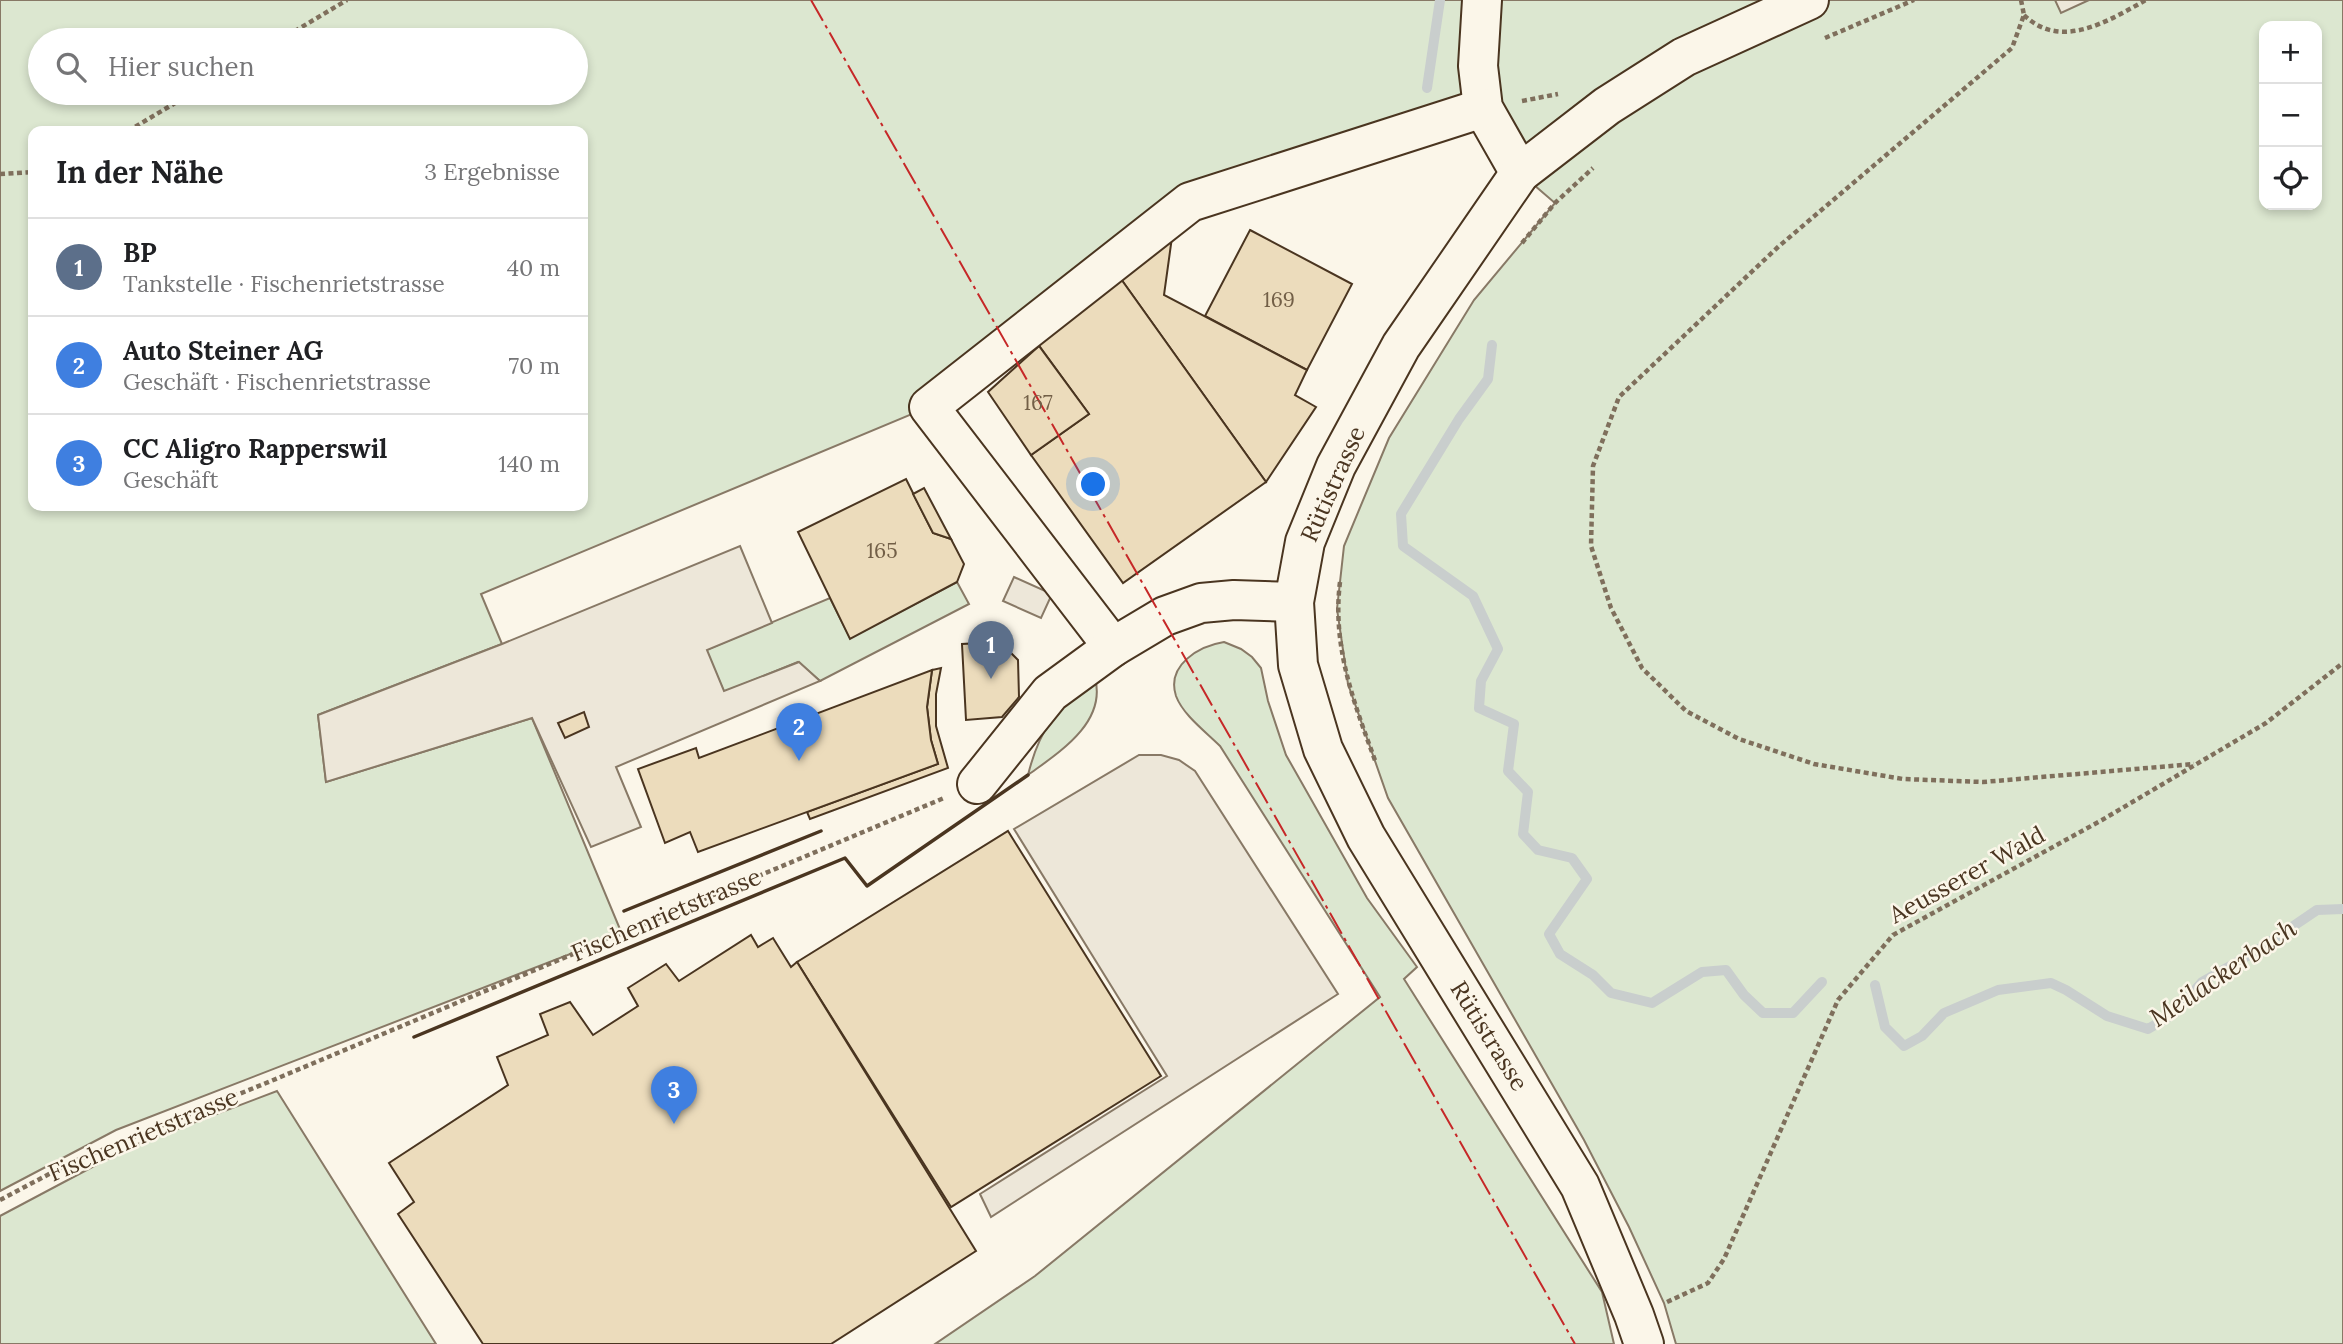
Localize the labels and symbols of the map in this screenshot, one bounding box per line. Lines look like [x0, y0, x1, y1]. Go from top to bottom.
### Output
house number: 169 [1263, 286, 1295, 313]
house number: 167 [1023, 389, 1053, 416]
street label: Rütistrasse [1293, 421, 1372, 547]
your location [1076, 467, 1110, 501]
house number: 165 [866, 537, 898, 564]
pin: 1 [968, 621, 1014, 679]
pin: 2 [776, 703, 822, 761]
street label: Aeusserer Wald [1882, 819, 2050, 931]
street label: Fischenrietstrasse [566, 861, 765, 968]
water label: Meilackerbach [2143, 911, 2303, 1034]
street label: Rütistrasse [1444, 975, 1535, 1096]
pin: 3 [651, 1066, 697, 1124]
street label: Fischenrietstrasse [43, 1081, 242, 1188]

